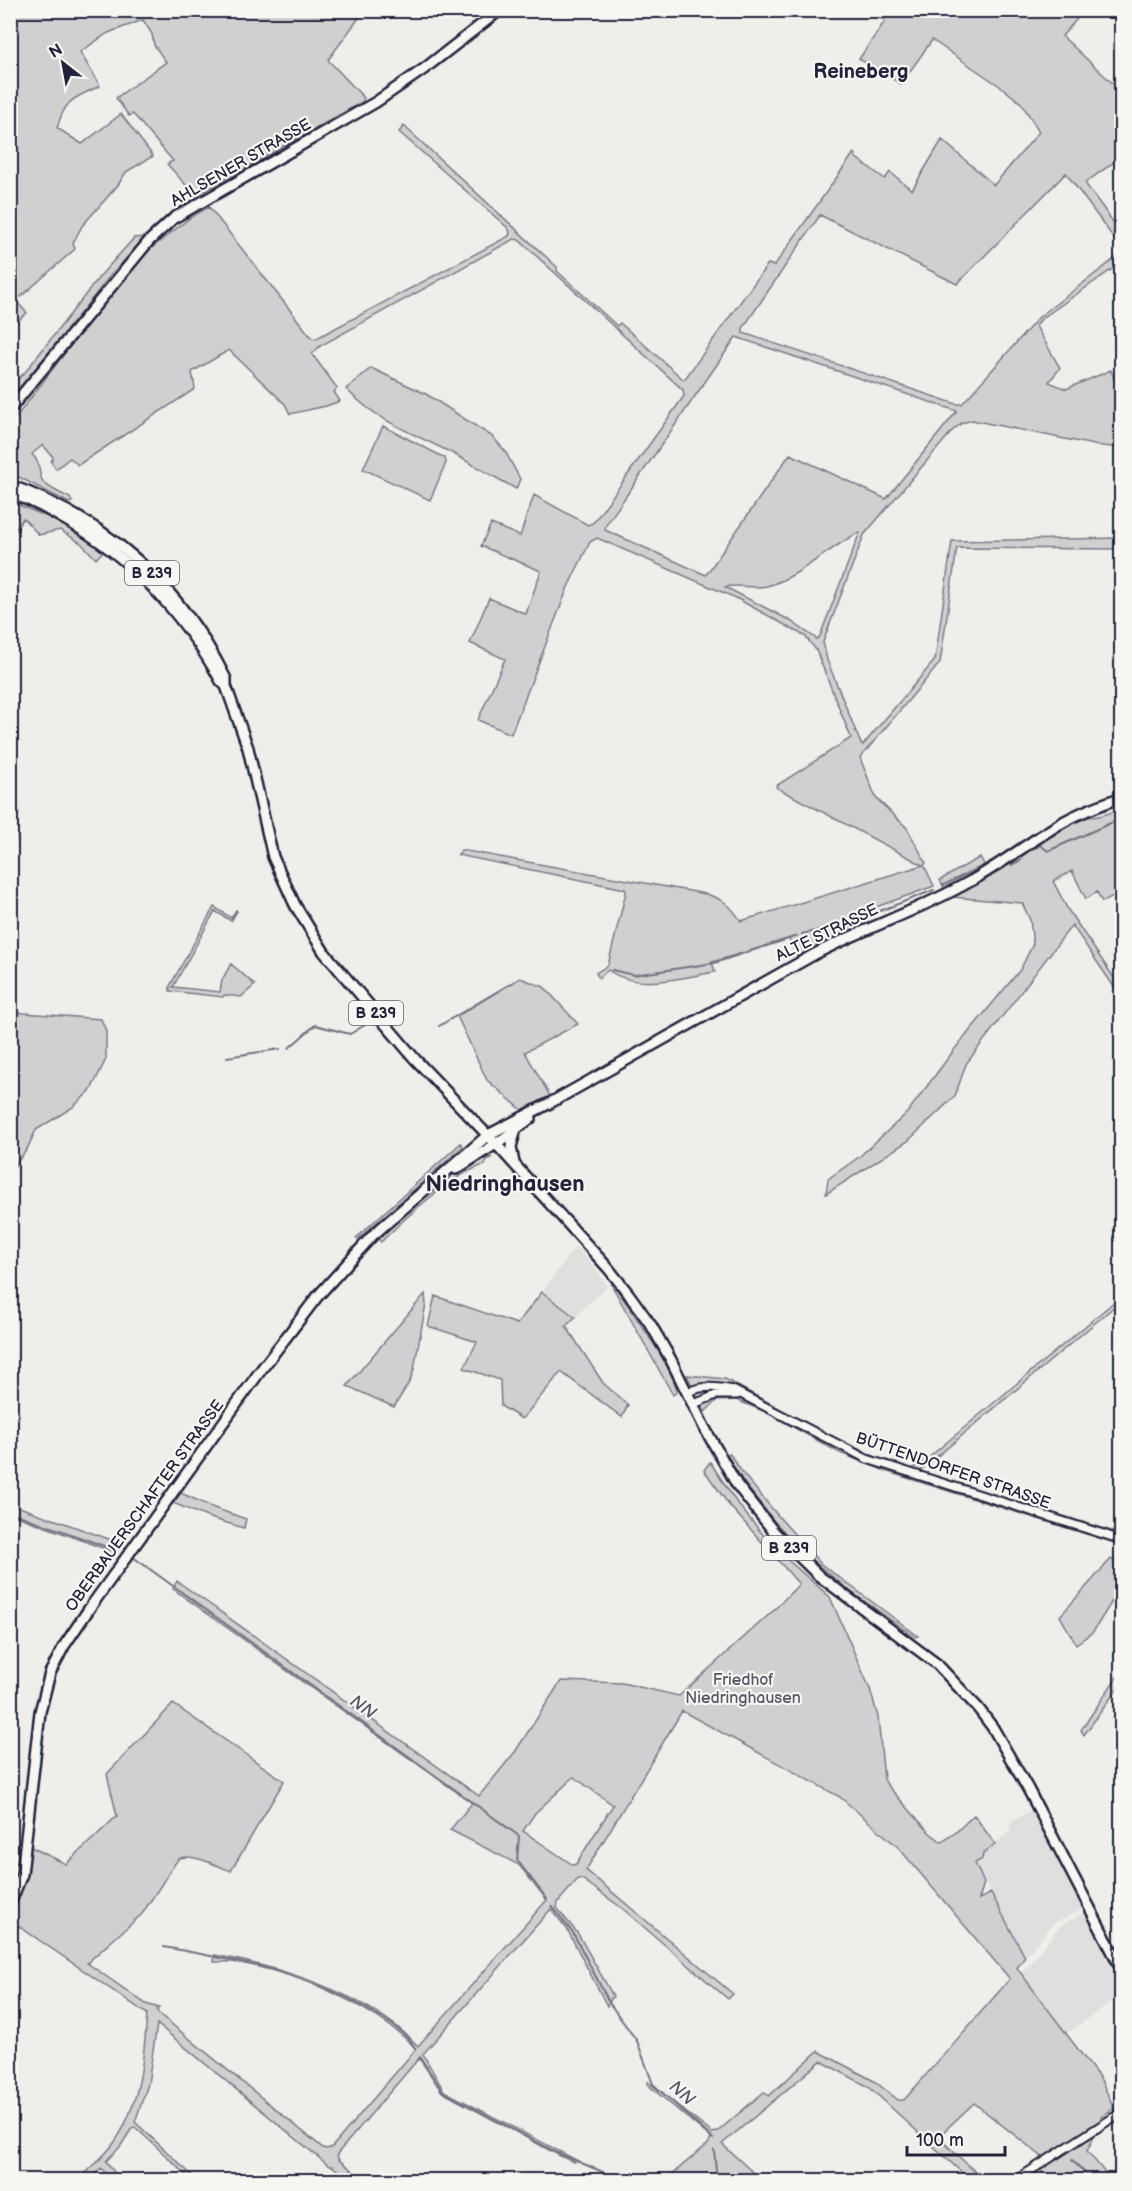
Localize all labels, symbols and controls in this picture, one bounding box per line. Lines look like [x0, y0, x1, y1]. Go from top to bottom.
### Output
north arrow [33, 33, 93, 93]
text: N [46, 40, 66, 63]
district label: Reineberg [814, 60, 908, 84]
street label: AHLSENER STRASSE [167, 115, 315, 211]
road number: B 239 [125, 561, 179, 585]
street label: ALTE STRASSE [773, 900, 881, 966]
road number: B 239 [349, 1001, 403, 1025]
district label: Niedringhausen [425, 1171, 585, 1198]
street label: OBERBAUERSCHAFTER STRASSE [62, 1397, 228, 1615]
street label: BÜTTENDORFER STRASSE [853, 1427, 1053, 1513]
road number: B 239 [762, 1536, 816, 1560]
park label: Friedhof Niedringhausen [685, 1671, 801, 1708]
water label: NN [346, 1691, 380, 1724]
water label: NN [665, 2076, 699, 2110]
scale bar [907, 2119, 1004, 2157]
text: 100 m [916, 2130, 964, 2151]

